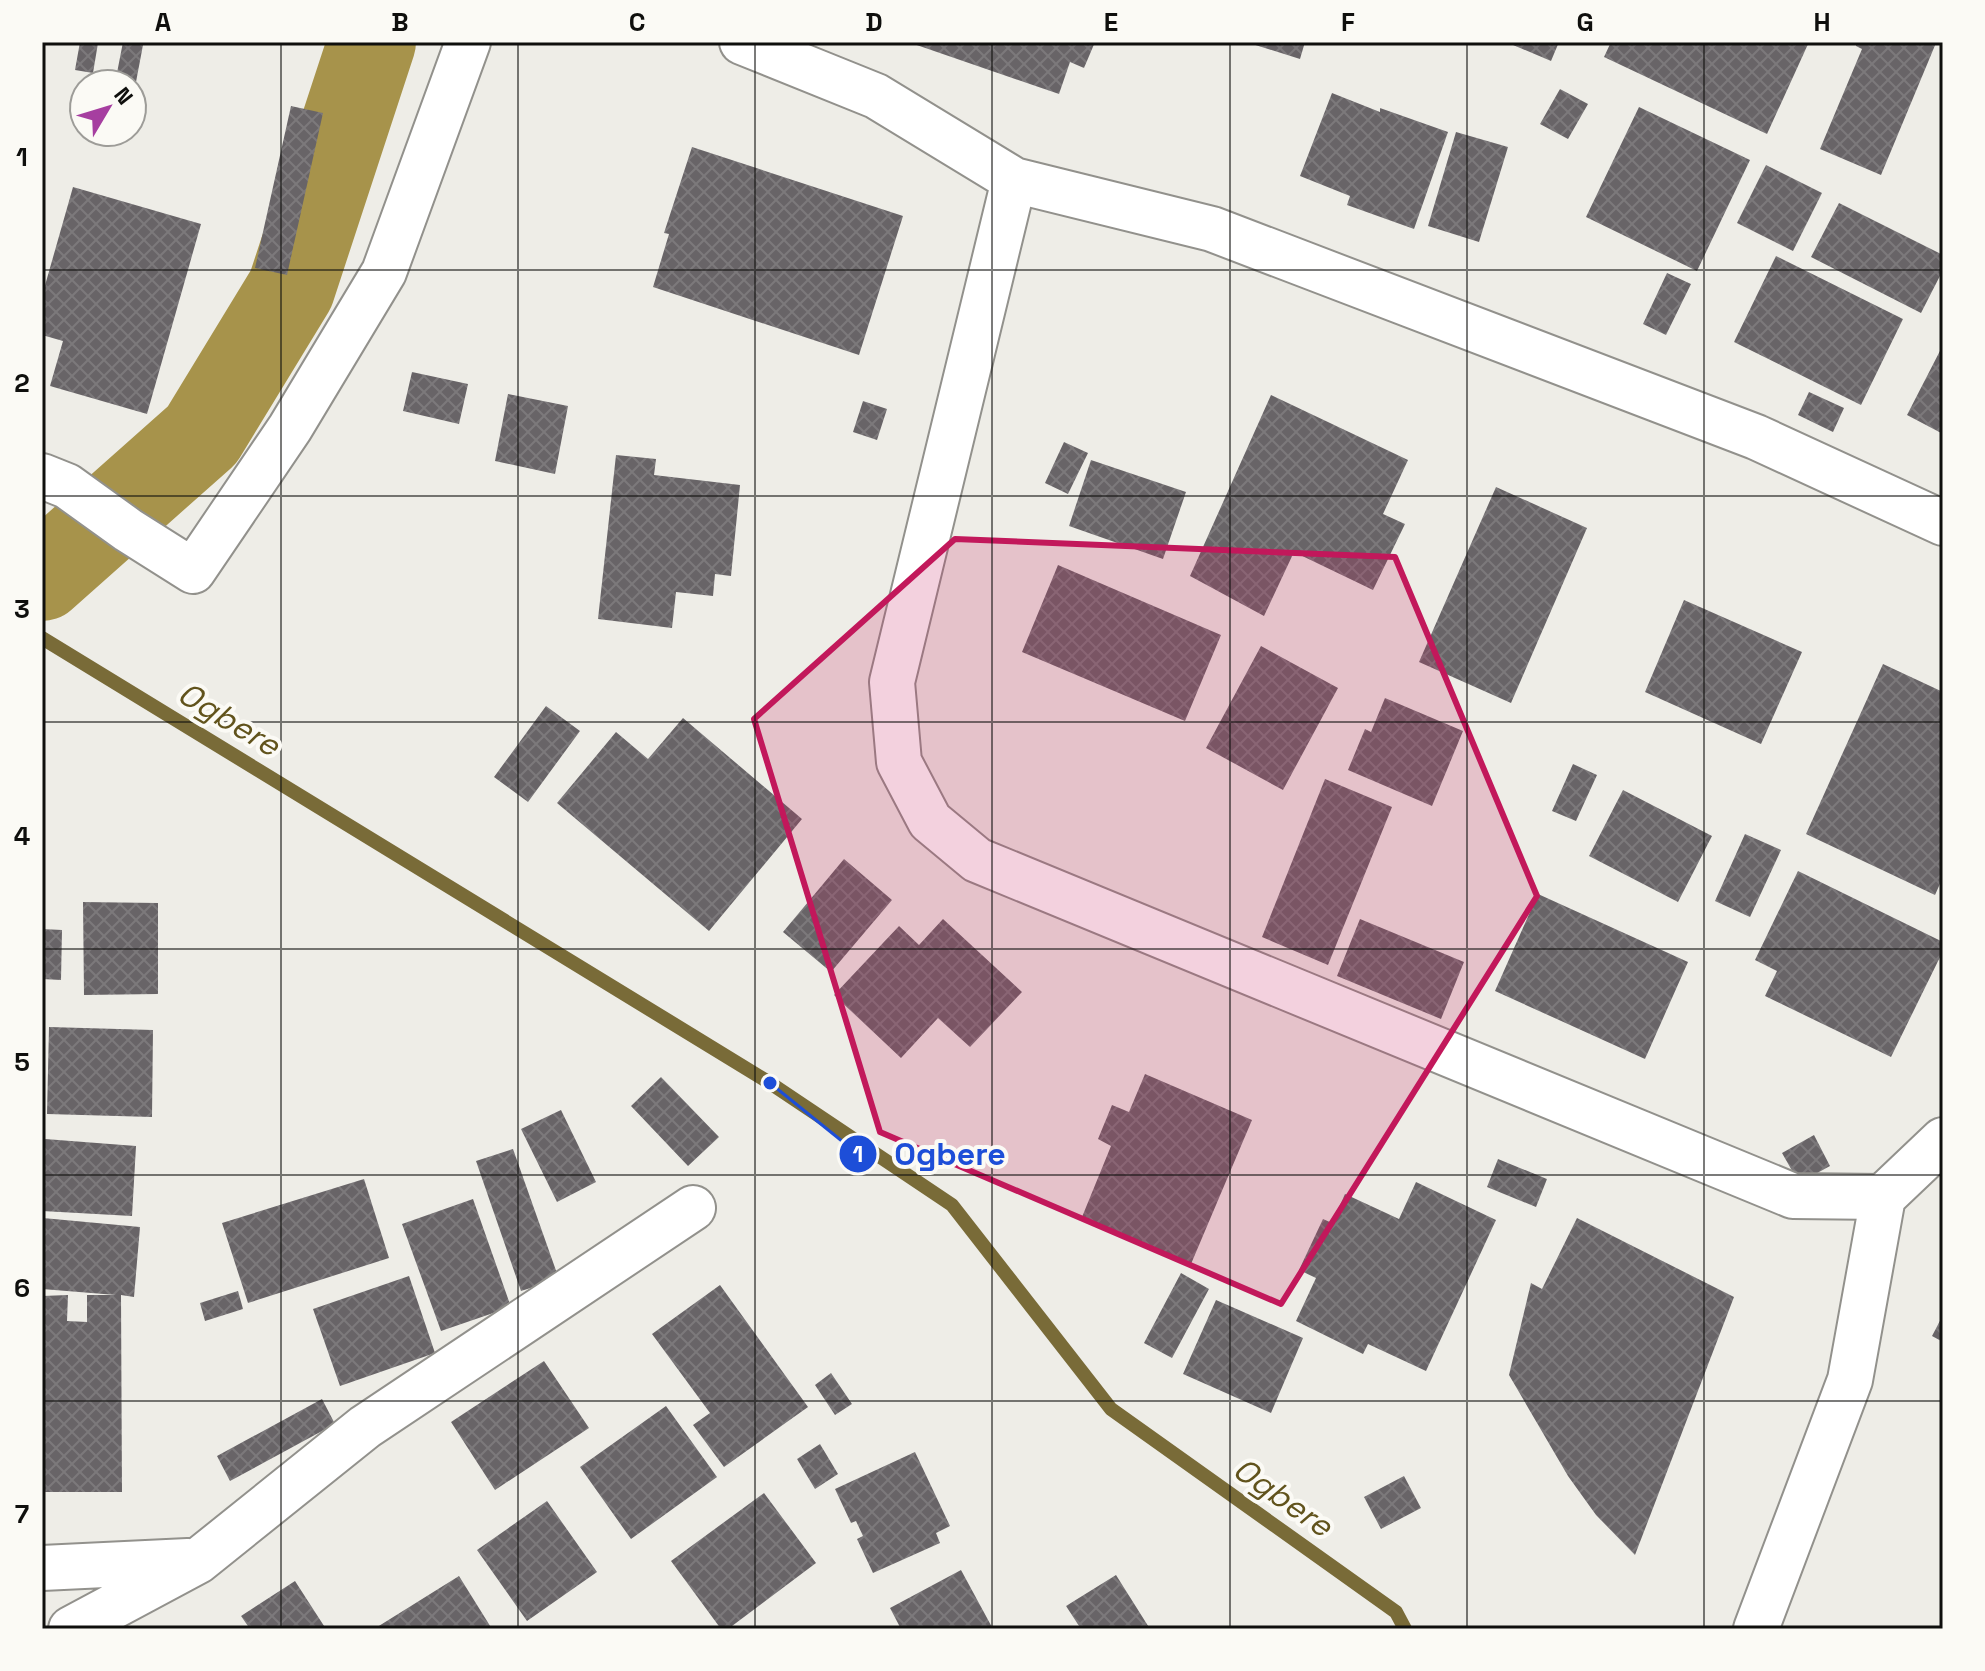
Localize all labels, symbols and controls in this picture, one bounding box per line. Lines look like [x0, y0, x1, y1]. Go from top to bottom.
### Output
text: A [155, 5, 172, 39]
text: B [391, 5, 409, 39]
text: C [629, 5, 645, 39]
text: D [865, 5, 883, 39]
text: E [1104, 5, 1118, 39]
text: F [1341, 5, 1355, 39]
text: G [1576, 5, 1594, 39]
text: H [1813, 5, 1831, 39]
north arrow [68, 68, 148, 148]
text: N [108, 81, 139, 110]
text: 1 [16, 140, 28, 174]
text: 2 [14, 366, 30, 400]
text: 3 [14, 592, 30, 626]
water label: Ogbere [171, 673, 288, 766]
text: 4 [14, 819, 30, 853]
text: 5 [14, 1045, 30, 1079]
callout: Ogbere [838, 1126, 1021, 1182]
text: Ogbere [894, 1134, 1006, 1174]
text: 1 [853, 1138, 863, 1169]
text: 6 [14, 1271, 30, 1305]
water label: Ogbere [1226, 1449, 1341, 1546]
text: 7 [15, 1497, 29, 1531]

